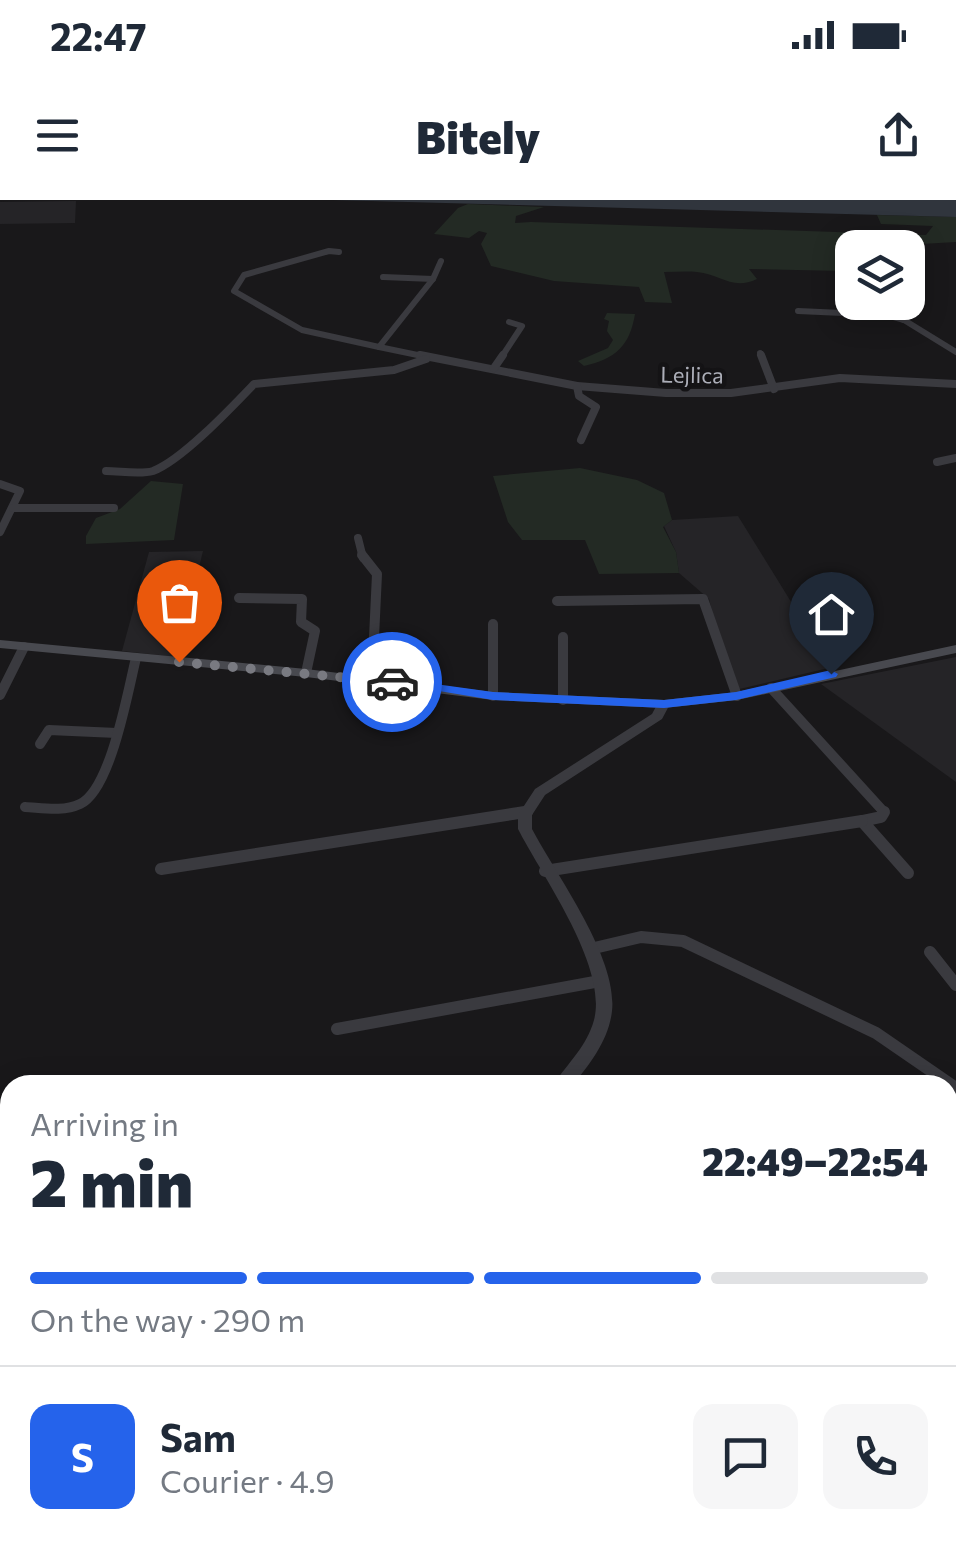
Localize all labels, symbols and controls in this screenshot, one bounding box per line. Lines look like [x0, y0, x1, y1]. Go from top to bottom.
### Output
text: 22:47 [50, 12, 147, 59]
icon: menu [30, 108, 85, 163]
text: Bitely [416, 108, 540, 163]
icon: share [871, 108, 926, 163]
map controls [835, 230, 925, 320]
button: layers [835, 230, 925, 320]
street label: Lejlica [660, 360, 724, 389]
pin [137, 560, 222, 663]
pin [789, 572, 874, 675]
icon: bag [152, 575, 207, 630]
icon: home [804, 587, 859, 642]
courier [342, 632, 442, 732]
icon: car [365, 655, 420, 710]
text: Arriving in [30, 1103, 179, 1143]
text: 22:49–22:54 [702, 1137, 928, 1184]
text: 2 min [30, 1141, 193, 1220]
text: On the way · 290 m [30, 1299, 305, 1339]
button: chat [693, 1404, 798, 1509]
button: phone [823, 1404, 928, 1509]
text: Sam [160, 1413, 236, 1460]
text: S [71, 1433, 94, 1480]
text: Courier · 4.9 [160, 1460, 335, 1500]

